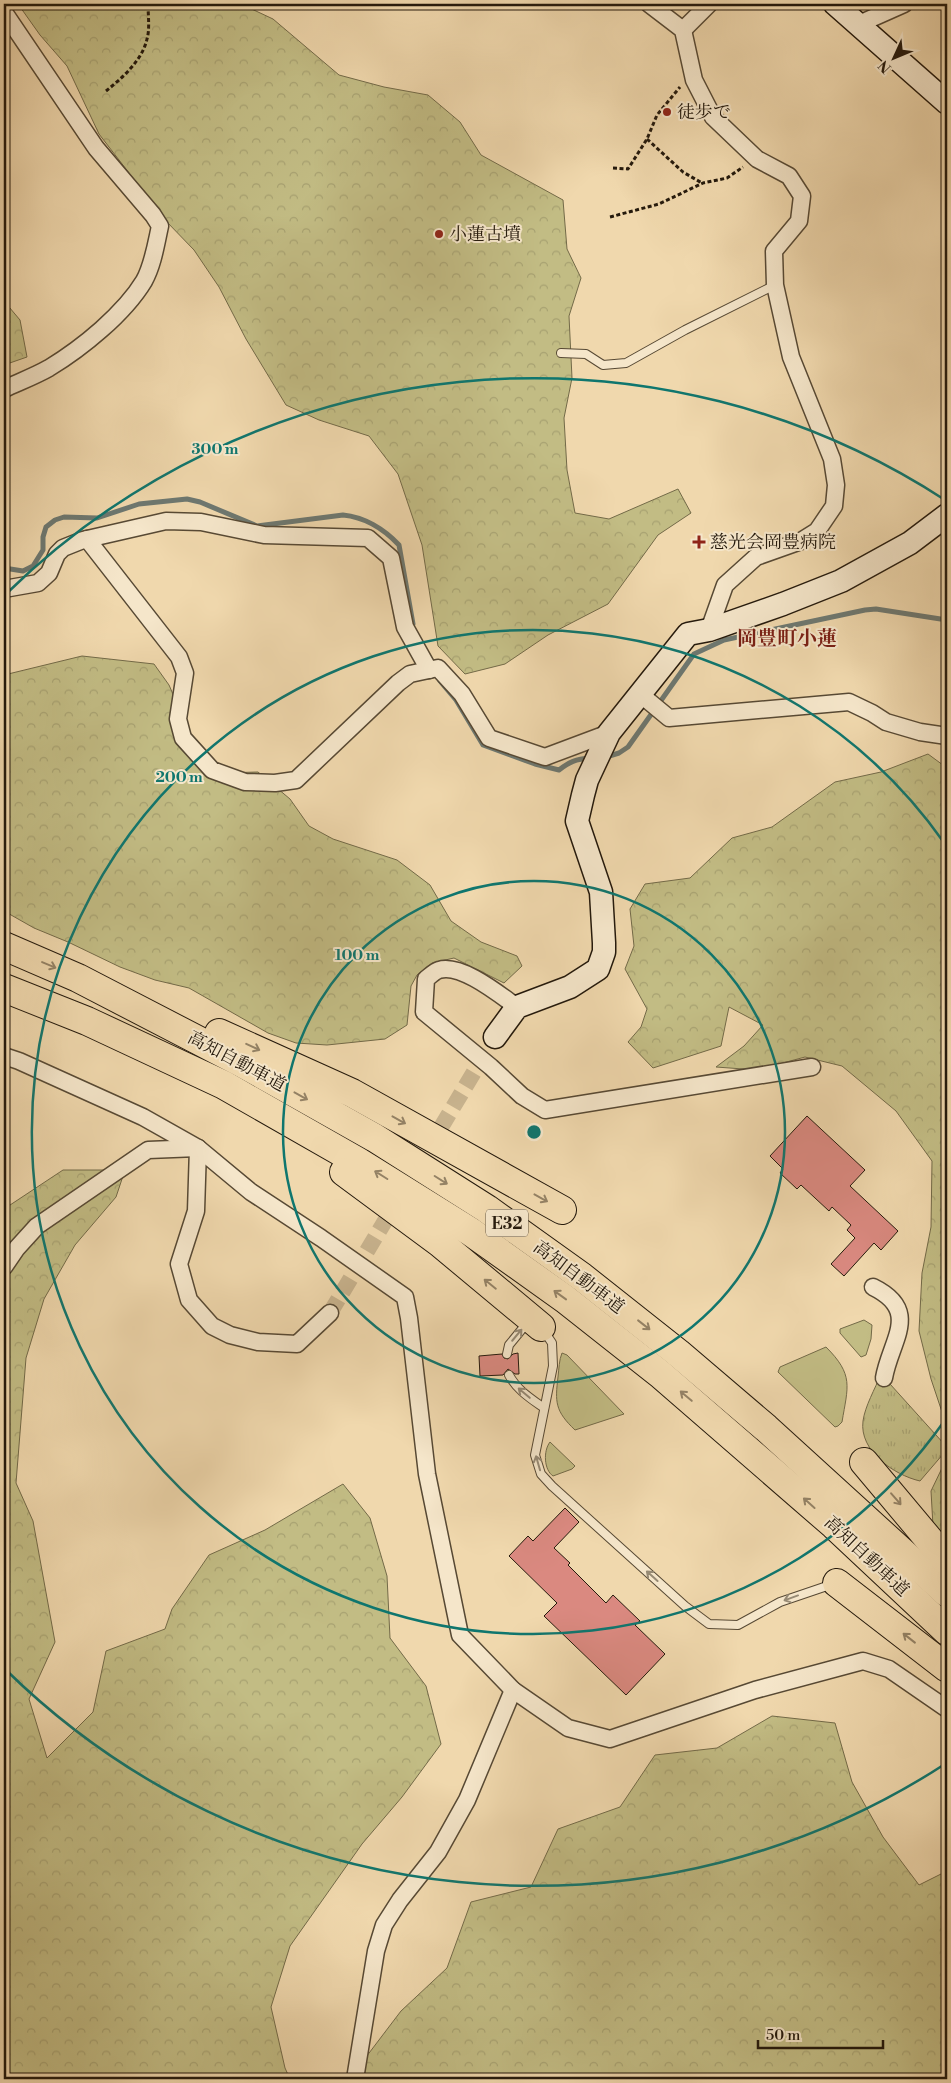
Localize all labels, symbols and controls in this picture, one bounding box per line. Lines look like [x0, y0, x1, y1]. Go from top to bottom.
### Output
north arrow [868, 32, 918, 82]
text: N [875, 56, 896, 77]
place label: 徒歩で [677, 101, 731, 124]
marker: 徒歩で [661, 106, 673, 118]
place label: 小蓮古墳 [449, 223, 521, 246]
marker: 小蓮古墳 [433, 228, 445, 240]
text: 300 m [192, 440, 239, 459]
place label: 慈光会岡豊病院 [710, 531, 836, 554]
marker: 慈光会岡豊病院 [692, 535, 706, 549]
district label: 岡豊町小蓮 [737, 627, 837, 652]
text: 200 m [155, 768, 203, 787]
text: 100 m [335, 946, 380, 965]
one-way arrow [41, 960, 56, 970]
street label: 高知自動車道 [184, 1026, 290, 1097]
one-way arrow [246, 1043, 261, 1053]
one-way arrow [294, 1092, 308, 1102]
one-way arrow [391, 1115, 406, 1125]
centre of rings [525, 1123, 543, 1141]
one-way arrow [374, 1170, 388, 1180]
one-way arrow [433, 1175, 447, 1185]
one-way arrow [533, 1194, 548, 1204]
road number: E32 [486, 1210, 528, 1236]
street label: 高知自動車道 [529, 1236, 629, 1319]
one-way arrow [484, 1279, 497, 1290]
one-way arrow [553, 1290, 567, 1300]
one-way arrow [637, 1320, 650, 1331]
one-way arrow [511, 1329, 522, 1342]
one-way arrow [518, 1388, 531, 1399]
one-way arrow [680, 1391, 693, 1402]
one-way arrow [532, 1455, 542, 1471]
one-way arrow [890, 1492, 901, 1505]
one-way arrow [803, 1497, 816, 1508]
street label: 高知自動車道 [819, 1511, 914, 1602]
one-way arrow [645, 1570, 658, 1582]
one-way arrow [783, 1594, 799, 1603]
one-way arrow [903, 1632, 916, 1643]
scale bar [758, 2018, 884, 2050]
text: 50 m [766, 2026, 800, 2045]

